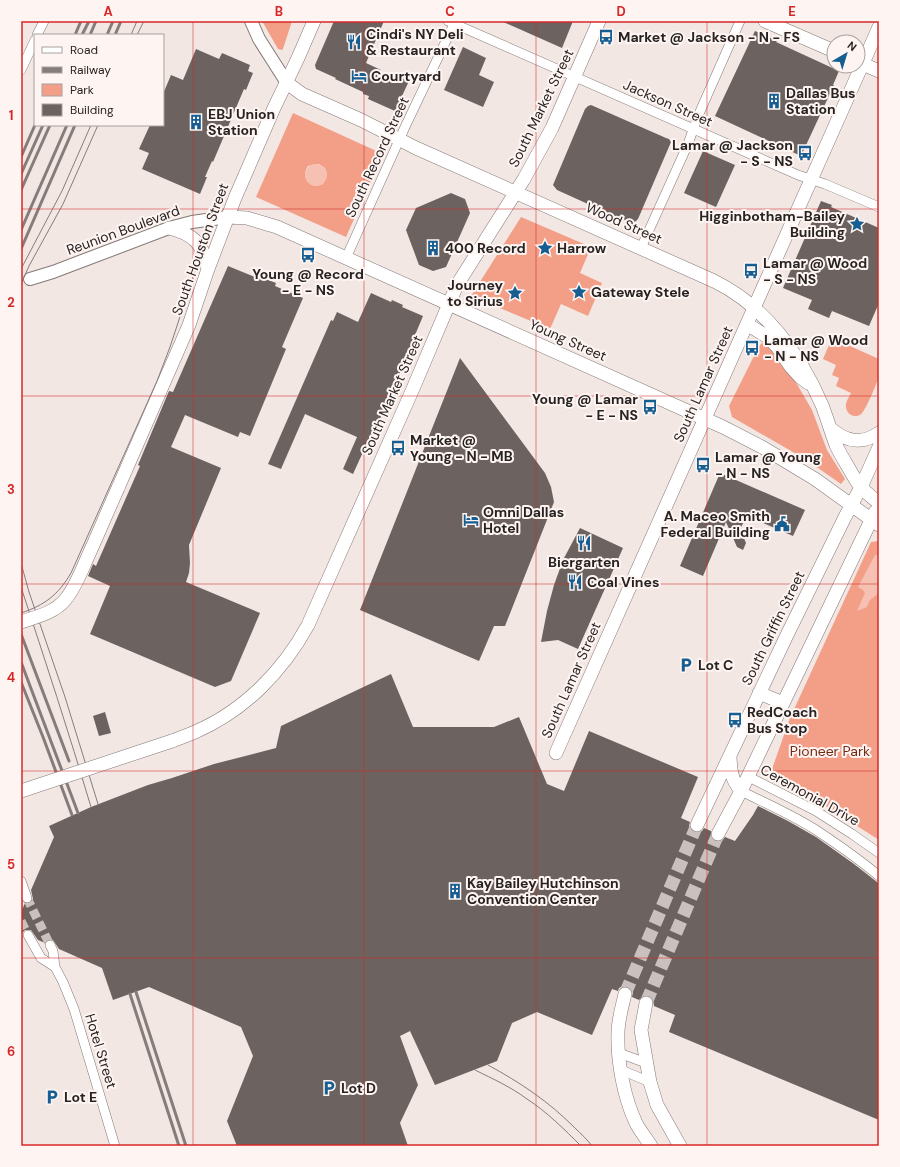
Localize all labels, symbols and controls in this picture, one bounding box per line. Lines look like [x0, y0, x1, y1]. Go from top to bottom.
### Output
text: A [103, 3, 113, 20]
text: B [275, 3, 283, 20]
text: C [445, 3, 455, 20]
text: D [616, 3, 626, 20]
text: E [788, 3, 796, 20]
place label: Cindi's NY Deli & Restaurant [366, 25, 464, 59]
bus stop icon: Market @ Jackson - N - FS [597, 28, 615, 46]
place label: Market @ Jackson - N - FS [618, 28, 800, 46]
restaurant icon: Cindi's NY Deli & Restaurant [345, 33, 363, 51]
legend [34, 34, 164, 126]
north arrow [826, 34, 866, 74]
text: N [845, 38, 860, 54]
text: Road [70, 42, 98, 58]
street label: South Market Street [505, 46, 577, 170]
text: Railway [70, 62, 111, 78]
hotel icon: Courtyard [350, 67, 368, 85]
place label: Courtyard [371, 67, 441, 85]
street label: Jackson Street [620, 75, 716, 131]
text: Park [70, 82, 94, 98]
place label: Dallas Bus Station [786, 84, 856, 118]
building icon: Dallas Bus Station [765, 92, 783, 110]
street label: South Record Street [341, 94, 413, 220]
text: Building [70, 102, 114, 118]
place label: EBJ Union Station [208, 105, 275, 139]
text: 1 [9, 107, 13, 124]
building icon: EBJ Union Station [187, 113, 205, 131]
place label: Lamar @ Jackson - S - NS [672, 136, 793, 170]
bus stop icon: Lamar @ Jackson - S - NS [796, 144, 814, 162]
street label: South Houston Street [168, 180, 232, 318]
street label: Wood Street [583, 198, 665, 248]
street label: Reunion Boulevard [64, 201, 182, 259]
place label: Higginbotham-Bailey Building [699, 207, 846, 241]
place icon: Higginbotham-Bailey Building [848, 215, 866, 233]
building icon: 400 Record [424, 239, 442, 257]
place label: 400 Record [445, 239, 526, 257]
place icon: Harrow [536, 239, 554, 257]
place label: Harrow [557, 239, 607, 257]
bus stop icon: Young @ Record - E - NS [299, 246, 317, 264]
place label: Lamar @ Wood - S - NS [763, 254, 867, 288]
bus stop icon: Lamar @ Wood - S - NS [742, 262, 760, 280]
place label: Young @ Record - E - NS [252, 265, 364, 299]
place label: Journey to Sirius [447, 276, 504, 310]
place icon: Gateway Stele [570, 283, 588, 301]
place label: Gateway Stele [591, 283, 690, 301]
place icon: Journey to Sirius [506, 284, 524, 302]
text: 2 [7, 294, 15, 311]
street label: Young Street [527, 315, 609, 365]
street label: South Lamar Street [669, 323, 737, 445]
place label: Lamar @ Wood - N - NS [764, 331, 868, 365]
street label: South Market Street [357, 332, 427, 458]
bus stop icon: Lamar @ Wood - N - NS [743, 339, 761, 357]
place label: Young @ Lamar - E - NS [532, 390, 638, 424]
bus stop icon: Young @ Lamar - E - NS [641, 398, 659, 416]
place label: Market @ Young - N - MB [410, 431, 513, 465]
bus stop icon: Market @ Young - N - MB [389, 439, 407, 457]
place label: Lamar @ Young - N - NS [715, 448, 821, 482]
bus stop icon: Lamar @ Young - N - NS [694, 456, 712, 474]
text: 3 [7, 481, 15, 498]
place label: Omni Dallas Hotel [483, 503, 564, 537]
place label: A. Maceo Smith Federal Building [660, 507, 770, 541]
hotel icon: Omni Dallas Hotel [462, 511, 480, 529]
public building icon: A. Maceo Smith Federal Building [773, 515, 791, 533]
restaurant icon: Biergarten [575, 534, 593, 552]
place label: Biergarten [548, 553, 620, 571]
street label: South Griffin Street [738, 568, 808, 688]
restaurant icon: Coal Vines [566, 573, 584, 591]
place label: Coal Vines [587, 573, 659, 591]
street label: South Lamar Street [537, 619, 605, 741]
parking icon: Lot C [677, 656, 695, 674]
place label: Lot C [698, 656, 733, 674]
text: 4 [7, 669, 15, 686]
place label: RedCoach Bus Stop [747, 703, 817, 737]
bus stop icon: RedCoach Bus Stop [726, 711, 744, 729]
park label: Pioneer Park [790, 742, 870, 760]
street label: Ceremonial Drive [757, 760, 863, 830]
text: 5 [7, 856, 15, 873]
place label: Kay Bailey Hutchinson Convention Center [467, 874, 619, 908]
building icon: Kay Bailey Hutchinson Convention Center [446, 882, 464, 900]
street label: Hotel Street [81, 1011, 121, 1091]
text: 6 [7, 1043, 15, 1060]
parking icon: Lot D [320, 1079, 338, 1097]
place label: Lot D [341, 1079, 376, 1097]
parking icon: Lot E [43, 1088, 61, 1106]
place label: Lot E [64, 1088, 97, 1106]

